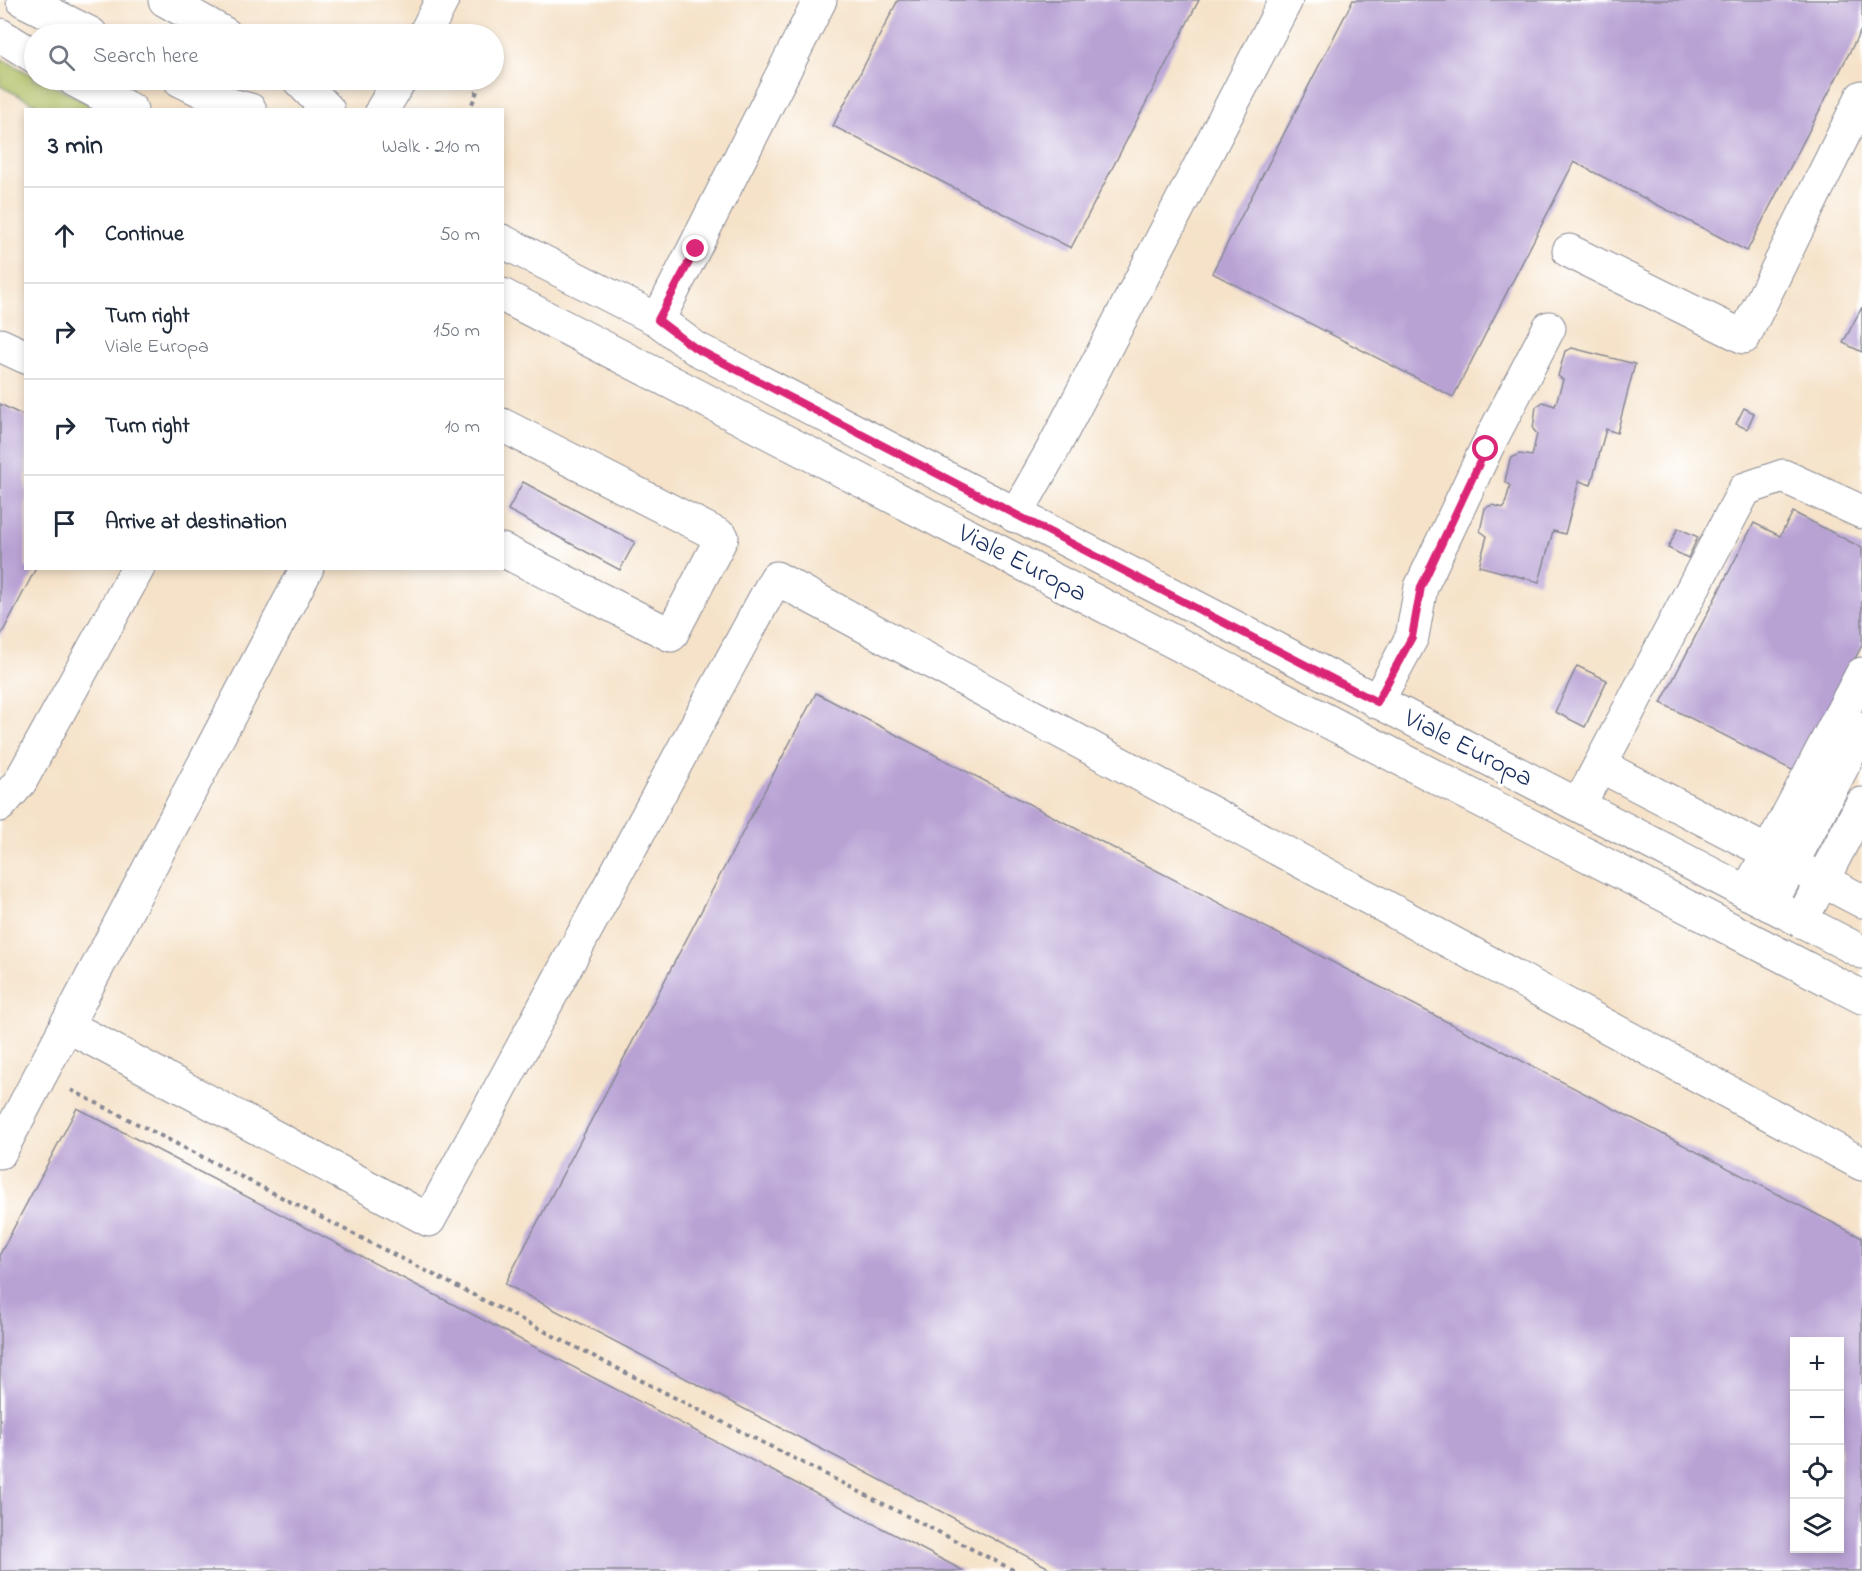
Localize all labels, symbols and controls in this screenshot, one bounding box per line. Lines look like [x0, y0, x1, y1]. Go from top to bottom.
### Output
search box [24, 24, 504, 90]
icon: search [45, 41, 78, 74]
text: Search here [93, 41, 198, 73]
text: 3 min [48, 128, 103, 166]
text: Walk · 210 m [382, 133, 480, 162]
icon: ahead [48, 219, 81, 252]
text: Continue [105, 219, 184, 251]
text: 50 m [439, 221, 480, 250]
route end [682, 235, 708, 261]
text: Turn right [105, 301, 190, 333]
icon: right [48, 315, 81, 348]
text: 150 m [433, 317, 480, 346]
text: Viale Europa [105, 333, 209, 362]
icon: right [48, 411, 81, 444]
text: Turn right [105, 411, 190, 443]
text: 10 m [444, 413, 480, 442]
route start [1472, 435, 1498, 461]
icon: arrive [48, 507, 81, 540]
text: Arrive at destination [105, 507, 287, 539]
street label: Viale Europa [950, 514, 1093, 613]
street label: Viale Europa [1396, 699, 1539, 798]
map controls [1790, 1337, 1844, 1553]
button: + [1790, 1337, 1844, 1391]
button: − [1790, 1391, 1844, 1445]
button: locate [1790, 1445, 1844, 1499]
button: layers [1790, 1499, 1844, 1553]

